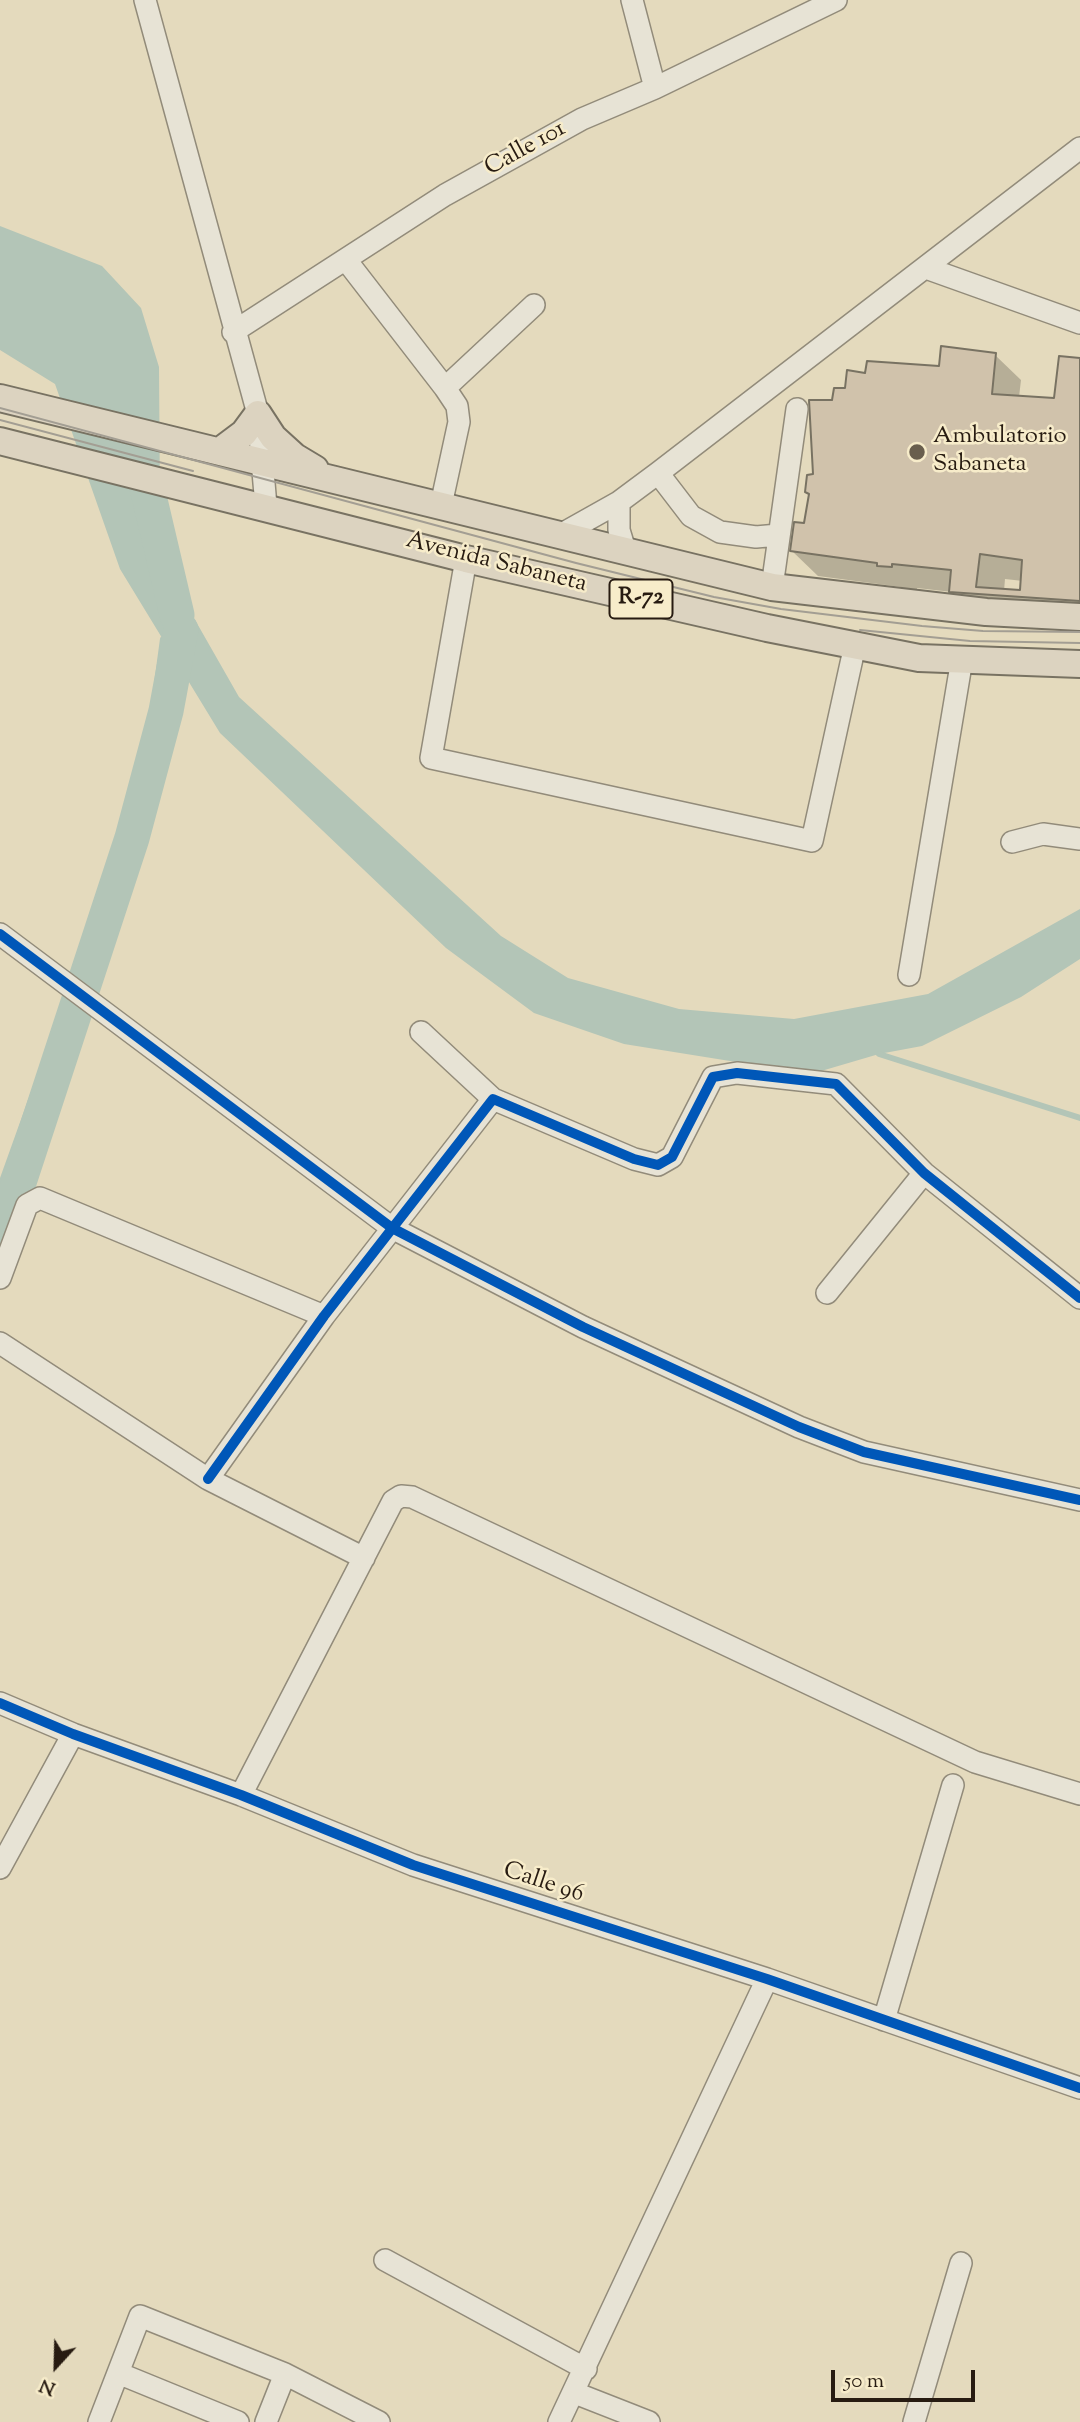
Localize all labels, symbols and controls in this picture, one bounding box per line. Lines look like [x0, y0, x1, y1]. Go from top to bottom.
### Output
street label: Calle 101 [481, 116, 571, 184]
place label: Ambulatorio Sabaneta [933, 424, 1067, 480]
marker: Ambulatorio Sabaneta [907, 442, 927, 462]
street label: Avenida Sabaneta [403, 528, 589, 600]
road number: R-72 [610, 580, 672, 618]
street label: Calle 96 [499, 1857, 587, 1911]
north arrow [21, 2331, 91, 2401]
scale bar [835, 2356, 978, 2400]
text: 50 m [844, 2367, 884, 2397]
text: N [36, 2371, 60, 2401]

